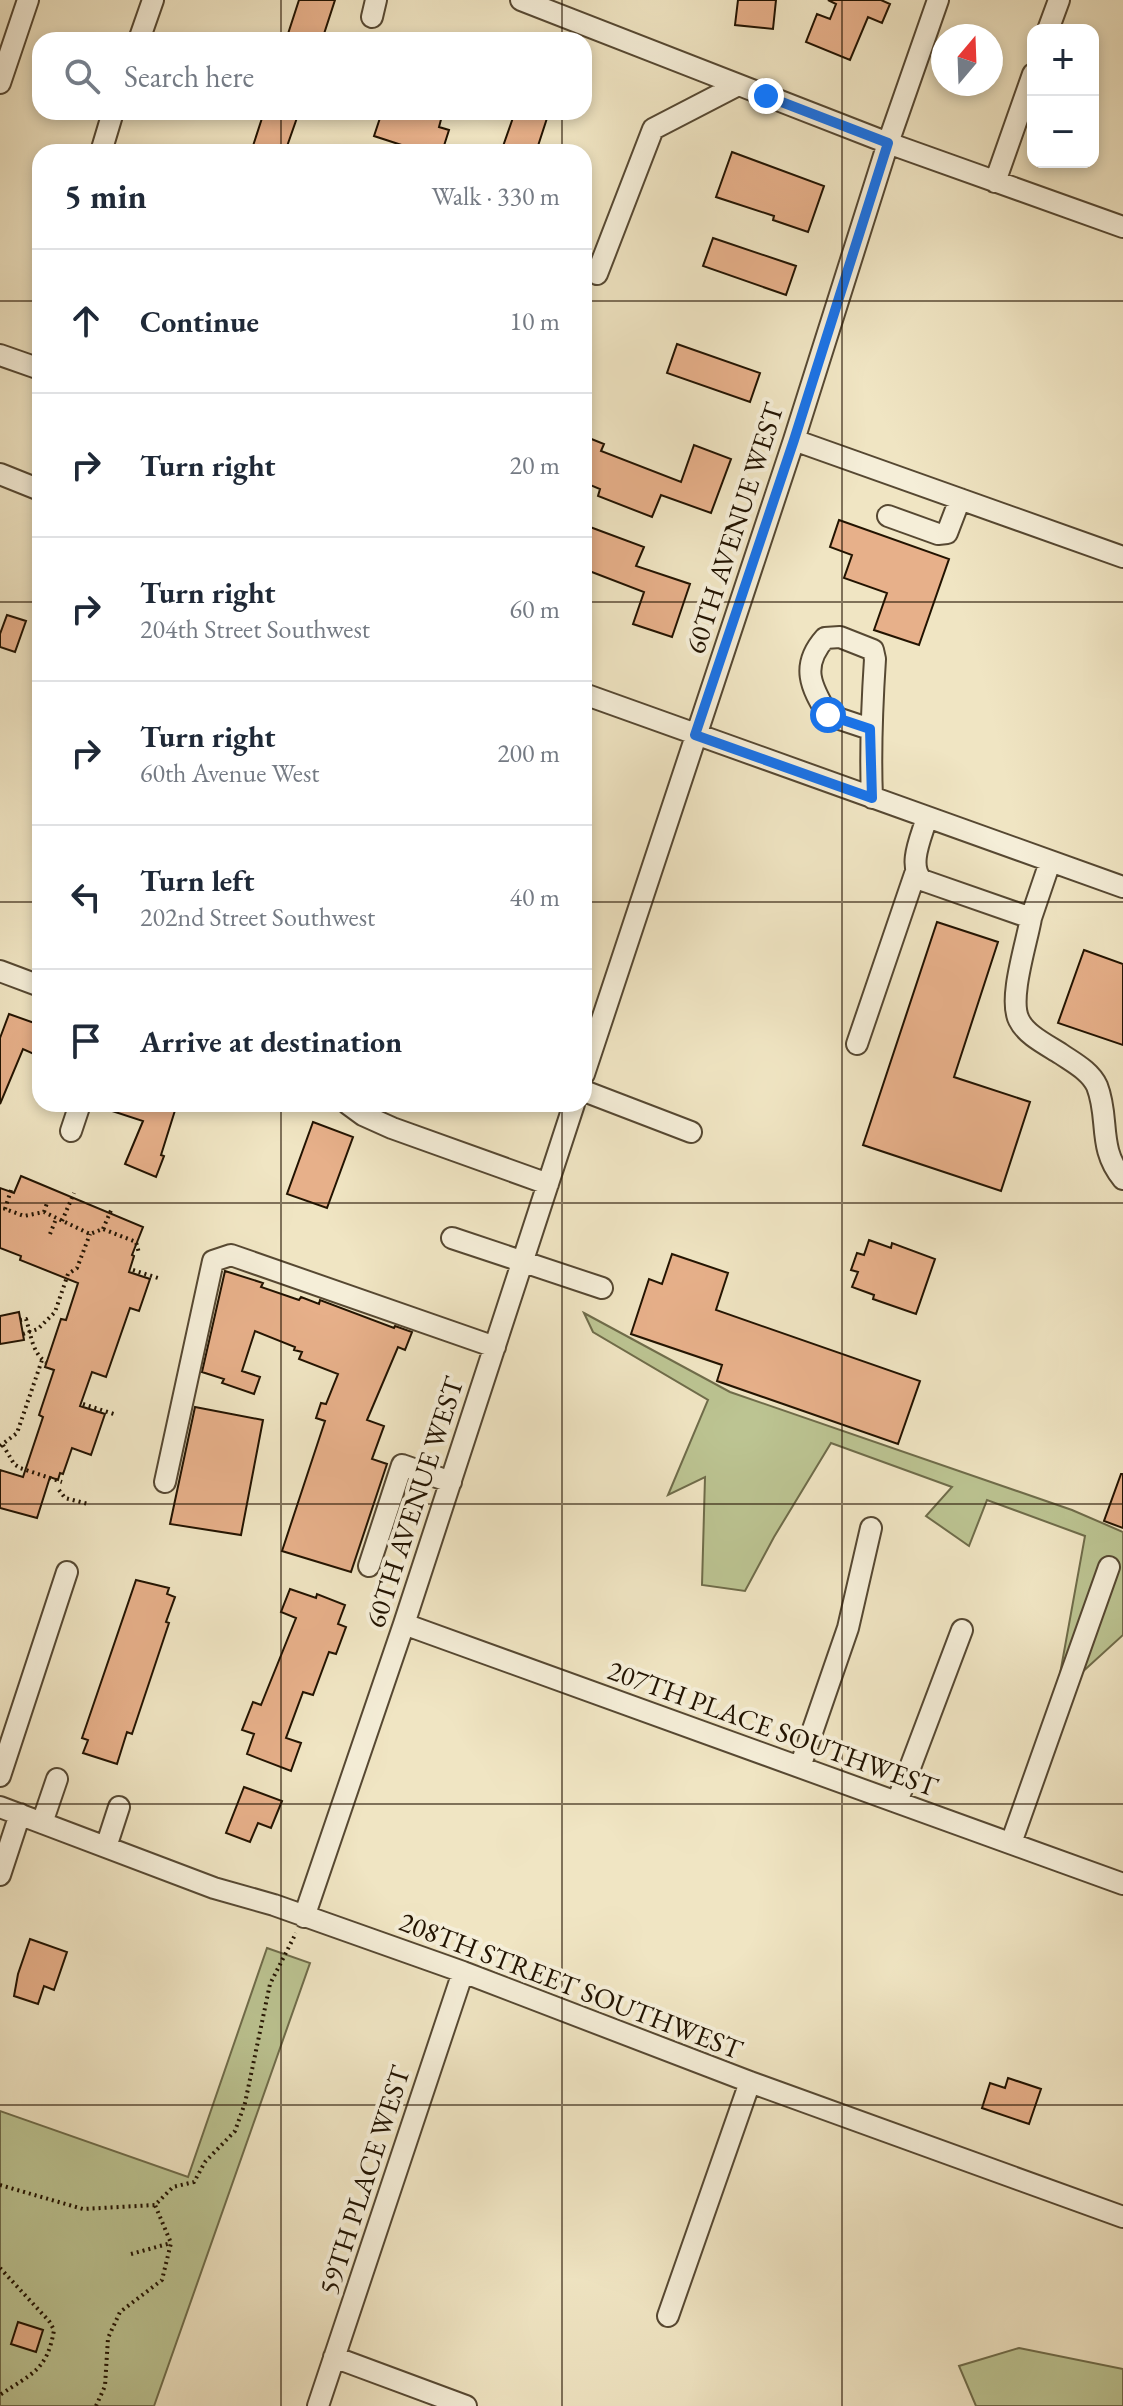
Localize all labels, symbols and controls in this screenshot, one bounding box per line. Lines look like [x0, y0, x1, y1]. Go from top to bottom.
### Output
north arrow [931, 24, 1003, 96]
map controls [1027, 24, 1099, 168]
button: + [1027, 24, 1099, 96]
search box [32, 32, 592, 120]
icon: search [60, 54, 104, 98]
text: Search here [124, 57, 254, 96]
route end [748, 78, 784, 114]
button: − [1027, 96, 1099, 168]
text: 5 min [64, 174, 147, 218]
text: Walk · 330 m [432, 179, 560, 213]
icon: ahead [64, 299, 108, 343]
text: Continue [140, 302, 259, 341]
text: 10 m [510, 304, 560, 338]
street label: 60TH AVENUE WEST [676, 398, 792, 658]
icon: right [64, 443, 108, 487]
text: Turn right [140, 446, 276, 485]
text: 20 m [510, 448, 560, 482]
text: Turn right [140, 573, 276, 612]
icon: right [64, 587, 108, 631]
text: 60 m [510, 592, 560, 626]
text: 204th Street Southwest [140, 612, 370, 646]
route start [810, 697, 846, 733]
text: Turn right [140, 717, 276, 756]
icon: right [64, 731, 108, 775]
text: 200 m [497, 736, 560, 770]
text: 60th Avenue West [140, 756, 319, 790]
text: Turn left [140, 861, 254, 900]
icon: left [64, 875, 108, 919]
text: 40 m [510, 880, 560, 914]
text: 202nd Street Southwest [140, 900, 375, 934]
icon: arrive [64, 1019, 108, 1063]
text: Arrive at destination [140, 1022, 402, 1061]
street label: 60TH AVENUE WEST [356, 1372, 472, 1632]
street label: 207TH PLACE SOUTHWEST [603, 1651, 943, 1805]
street label: 208TH STREET SOUTHWEST [394, 1903, 748, 2067]
street label: 59TH PLACE WEST [310, 2061, 418, 2299]

